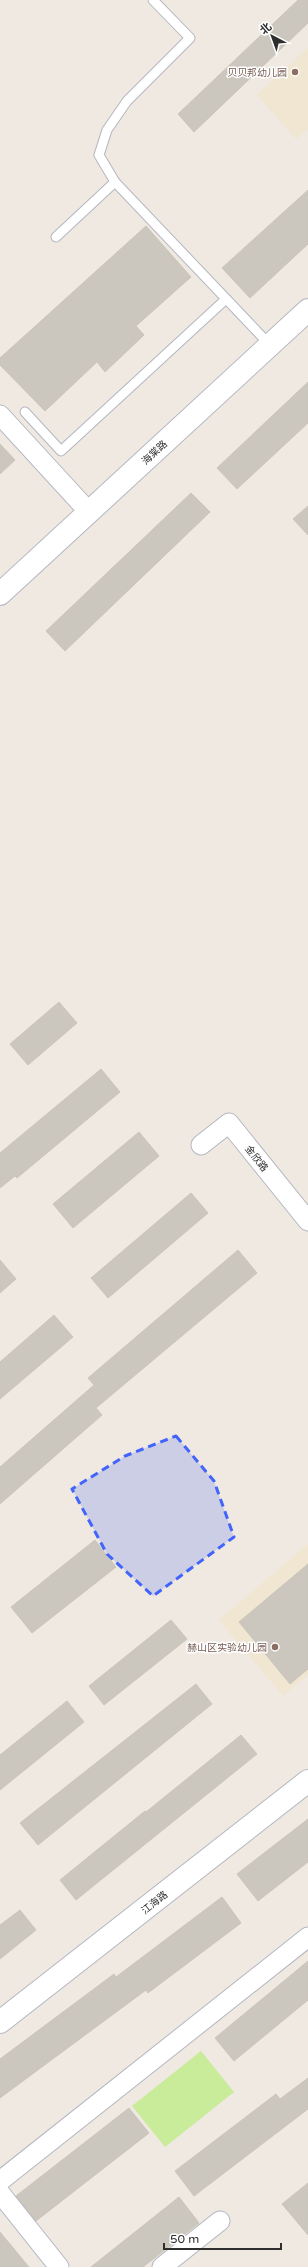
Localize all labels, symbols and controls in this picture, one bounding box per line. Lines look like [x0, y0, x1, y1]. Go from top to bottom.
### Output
north arrow [252, 16, 292, 56]
text: 北 [257, 20, 274, 37]
place label: 贝贝邦幼儿园 [227, 67, 287, 79]
marker: 贝贝邦幼儿园 [290, 67, 300, 77]
street label: 海棠路 [140, 438, 170, 467]
street label: 金欣路 [242, 1143, 270, 1174]
place label: 赫山区实验幼儿园 [187, 1642, 267, 1654]
marker: 赫山区实验幼儿园 [270, 1642, 280, 1652]
street label: 江海路 [139, 1889, 170, 1917]
scale bar [164, 2225, 281, 2251]
text: 50 m [170, 2232, 199, 2246]

